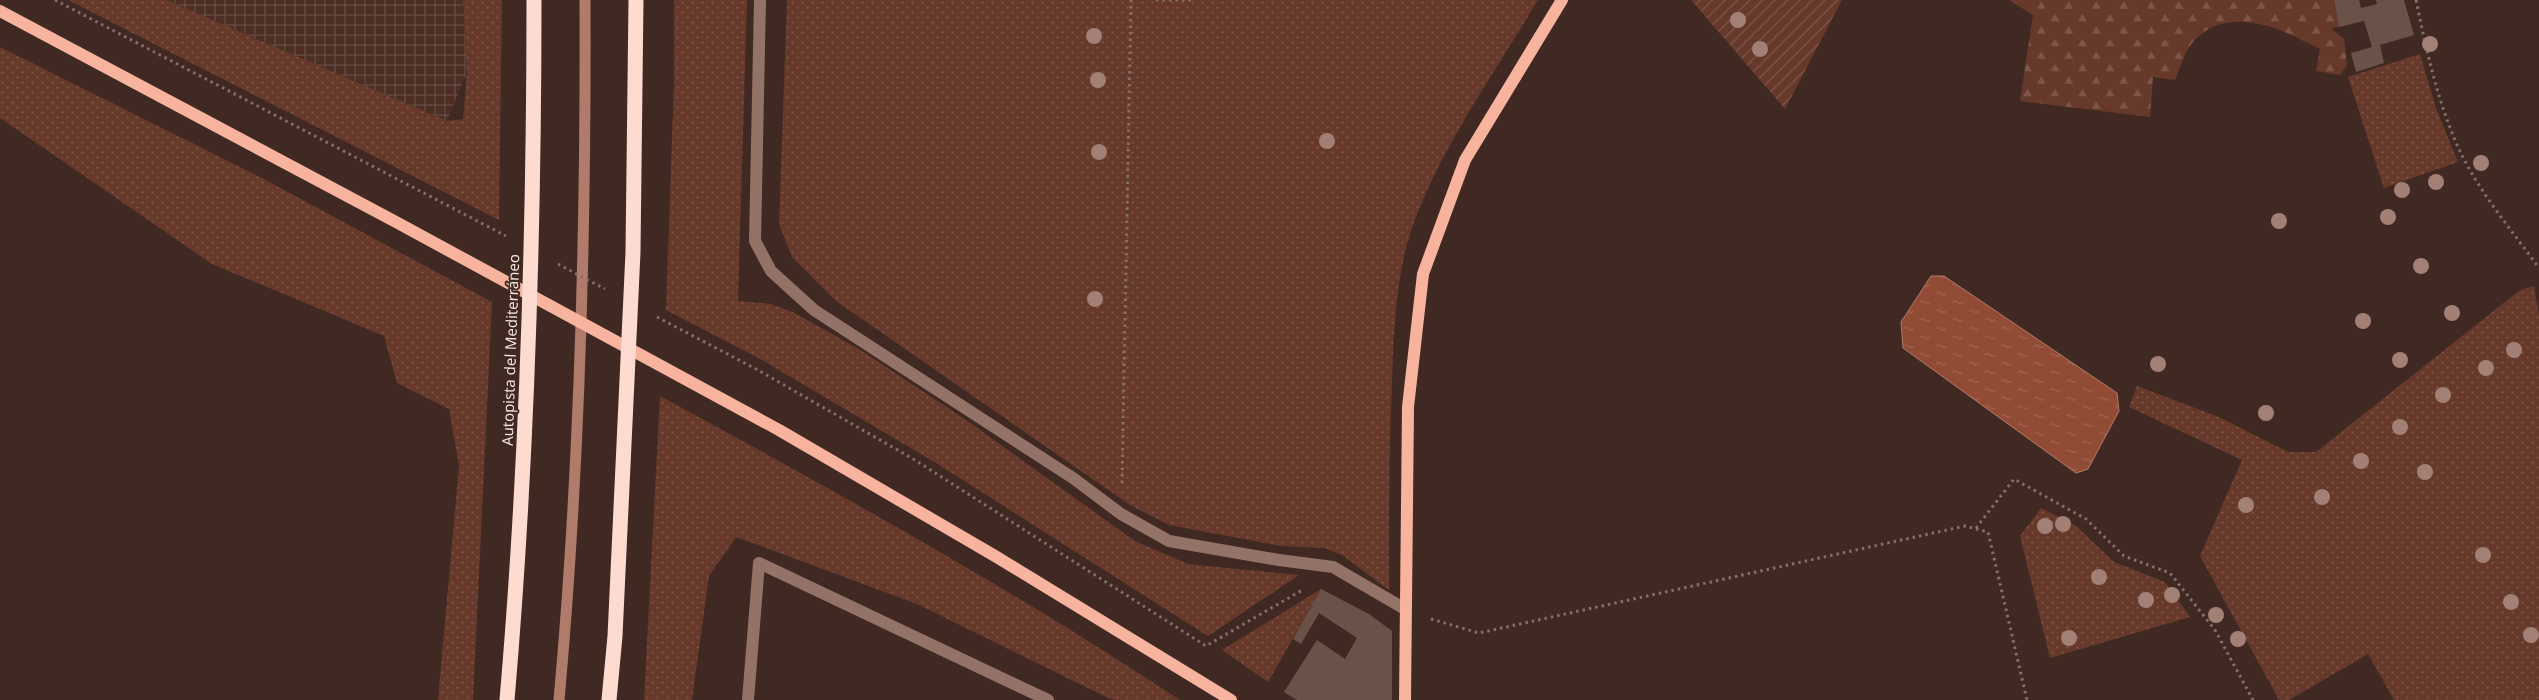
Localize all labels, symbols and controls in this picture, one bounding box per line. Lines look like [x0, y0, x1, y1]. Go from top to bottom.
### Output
street label: Autopista del Mediterráneo [497, 254, 523, 446]

